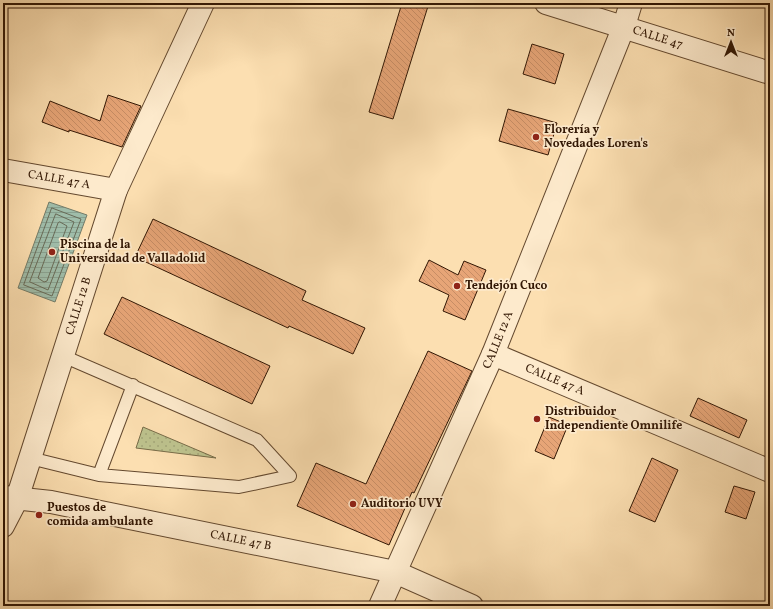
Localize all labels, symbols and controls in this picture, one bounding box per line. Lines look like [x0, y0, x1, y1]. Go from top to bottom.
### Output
street label: CALLE 47 [630, 22, 685, 53]
north arrow [711, 22, 751, 62]
text: N [727, 26, 735, 41]
place label: Florería y Novedades Loren's [544, 122, 649, 152]
marker: Florería y Novedades Loren's [531, 132, 541, 142]
street label: CALLE 47 A [27, 167, 92, 193]
place label: Piscina de la Universidad de Valladolid [60, 237, 206, 267]
marker: Piscina de la Universidad de Valladolid [47, 247, 57, 257]
street label: CALLE 12 B [62, 275, 96, 337]
place label: Tendejón Cuco [465, 278, 548, 294]
marker: Tendejón Cuco [452, 281, 462, 291]
street label: CALLE 12 A [479, 308, 517, 372]
street label: CALLE 47 A [523, 360, 587, 400]
place label: Distribuidor Independiente Omnilife [545, 404, 682, 434]
marker: Distribuidor Independiente Omnilife [532, 414, 542, 424]
place label: Auditorio UVY [361, 496, 443, 512]
marker: Auditorio UVY [348, 499, 358, 509]
place label: Puestos de comida ambulante [47, 500, 153, 530]
marker: Puestos de comida ambulante [34, 510, 44, 520]
street label: CALLE 47 B [209, 527, 273, 555]

